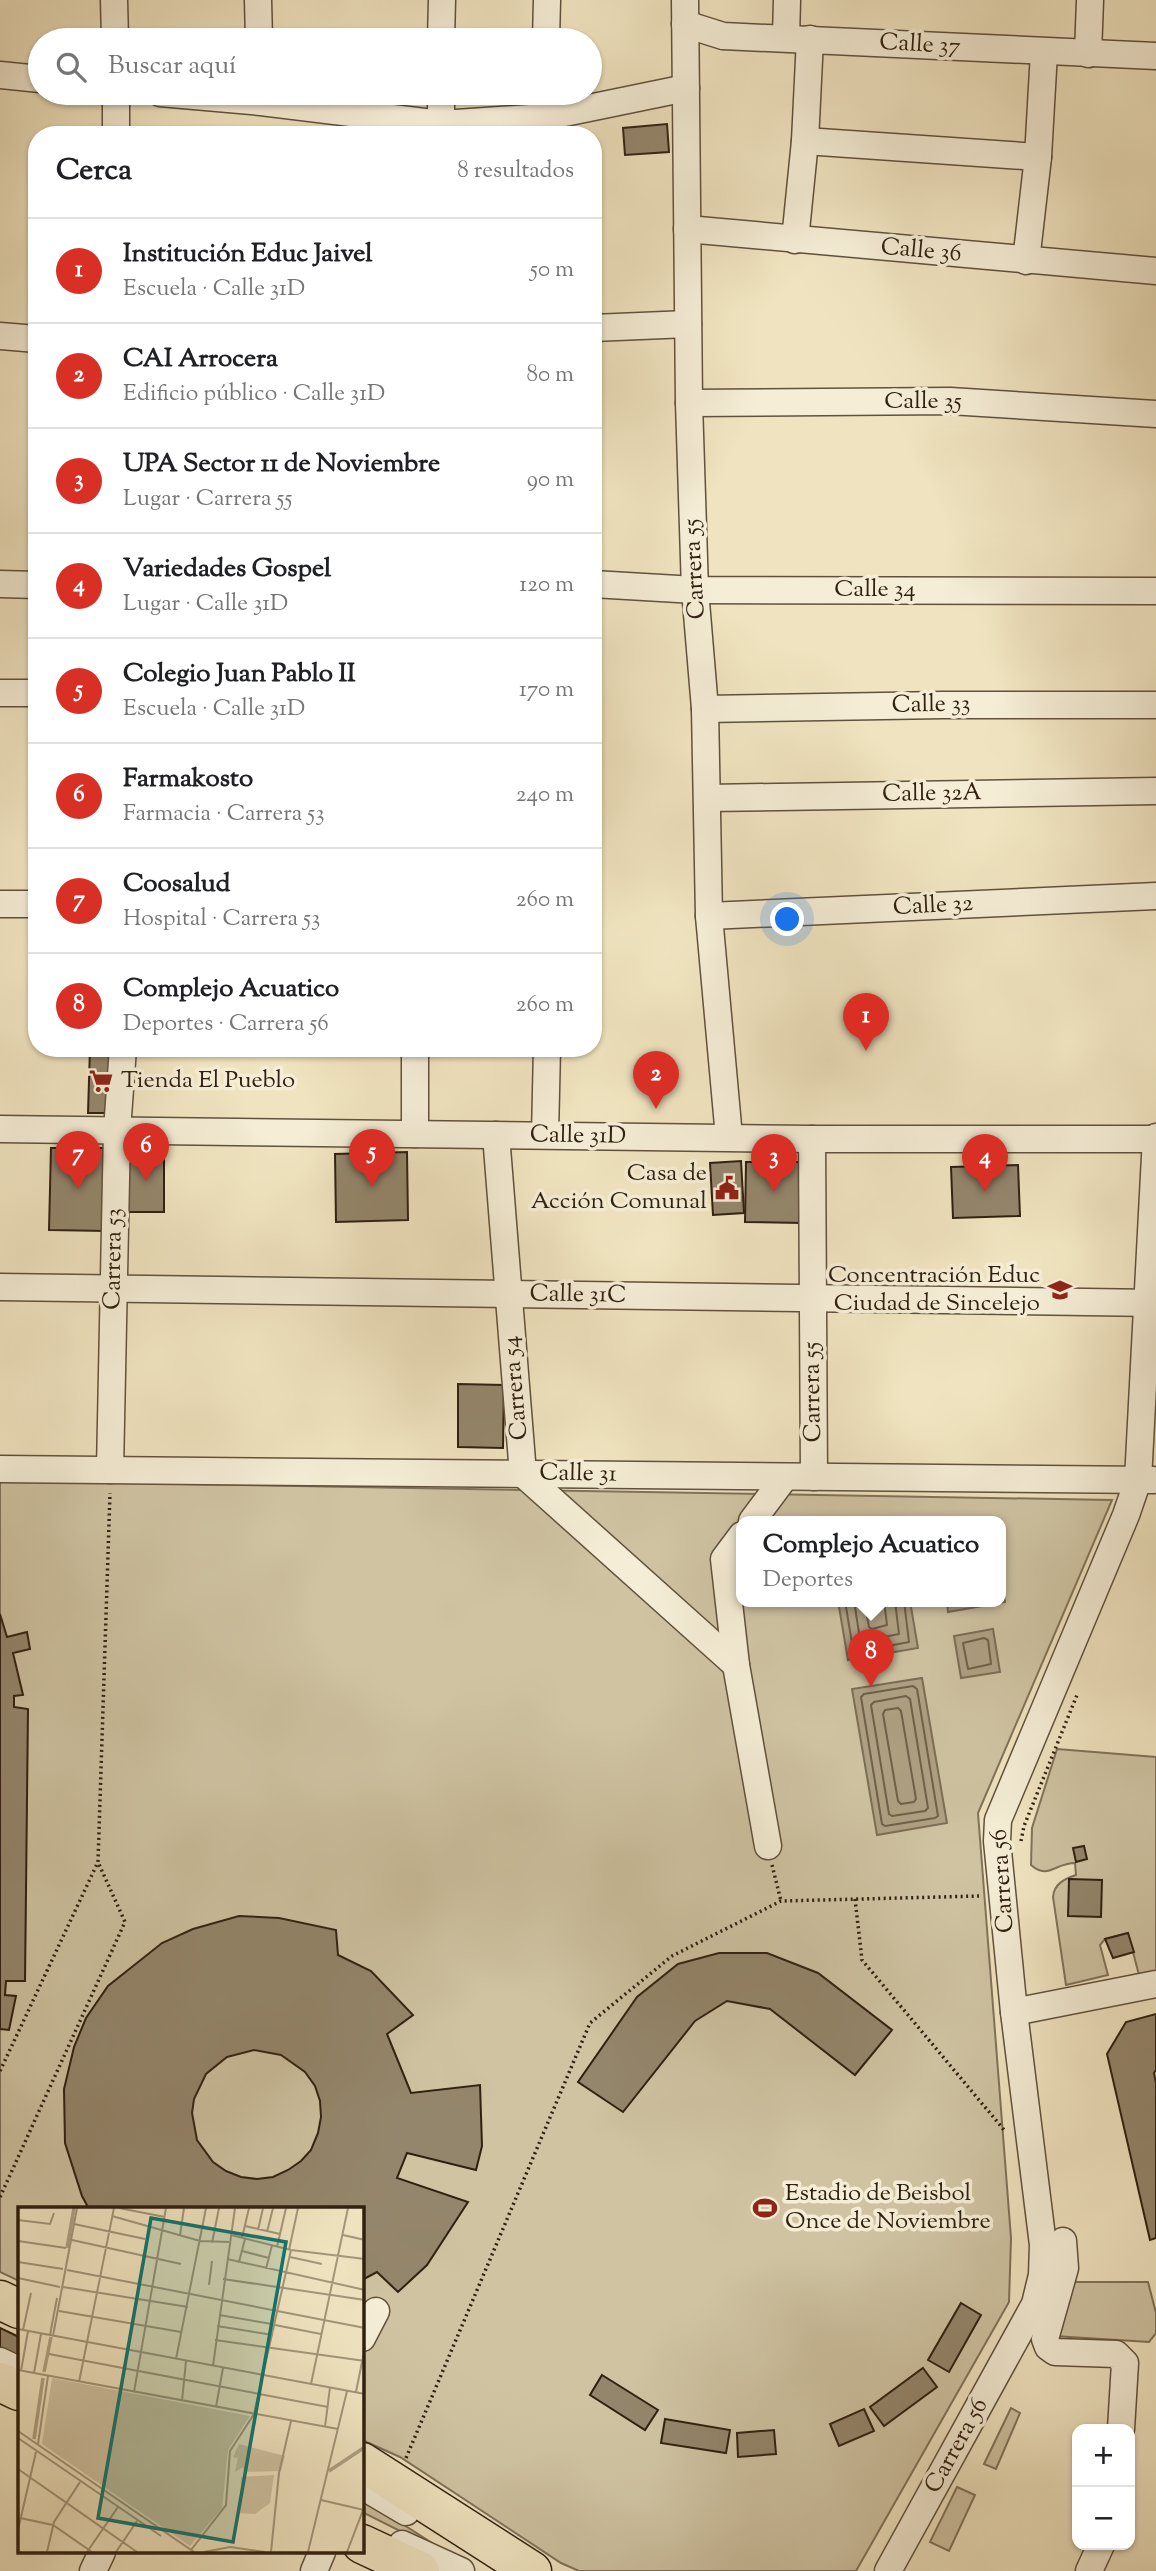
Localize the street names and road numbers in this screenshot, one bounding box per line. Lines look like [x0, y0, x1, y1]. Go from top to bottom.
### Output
street label: Calle 37 [879, 26, 961, 64]
street label: Calle 36 [879, 231, 963, 271]
street label: Calle 35 [884, 385, 962, 419]
street label: Carrera 55 [675, 518, 715, 620]
street label: Calle 34 [834, 573, 916, 607]
street label: Calle 33 [891, 687, 971, 723]
street label: Calle 32A [882, 776, 983, 812]
street label: Calle 32 [892, 887, 974, 925]
street label: Calle 31D [530, 1118, 626, 1154]
street label: Carrera 53 [96, 1208, 132, 1310]
street label: Calle 31C [529, 1277, 627, 1313]
street label: Carrera 54 [495, 1335, 537, 1441]
street label: Carrera 55 [795, 1341, 831, 1443]
street label: Calle 31 [539, 1456, 617, 1492]
street label: Carrera 56 [982, 1828, 1024, 1934]
street label: Carrera 56 [917, 2392, 997, 2500]

